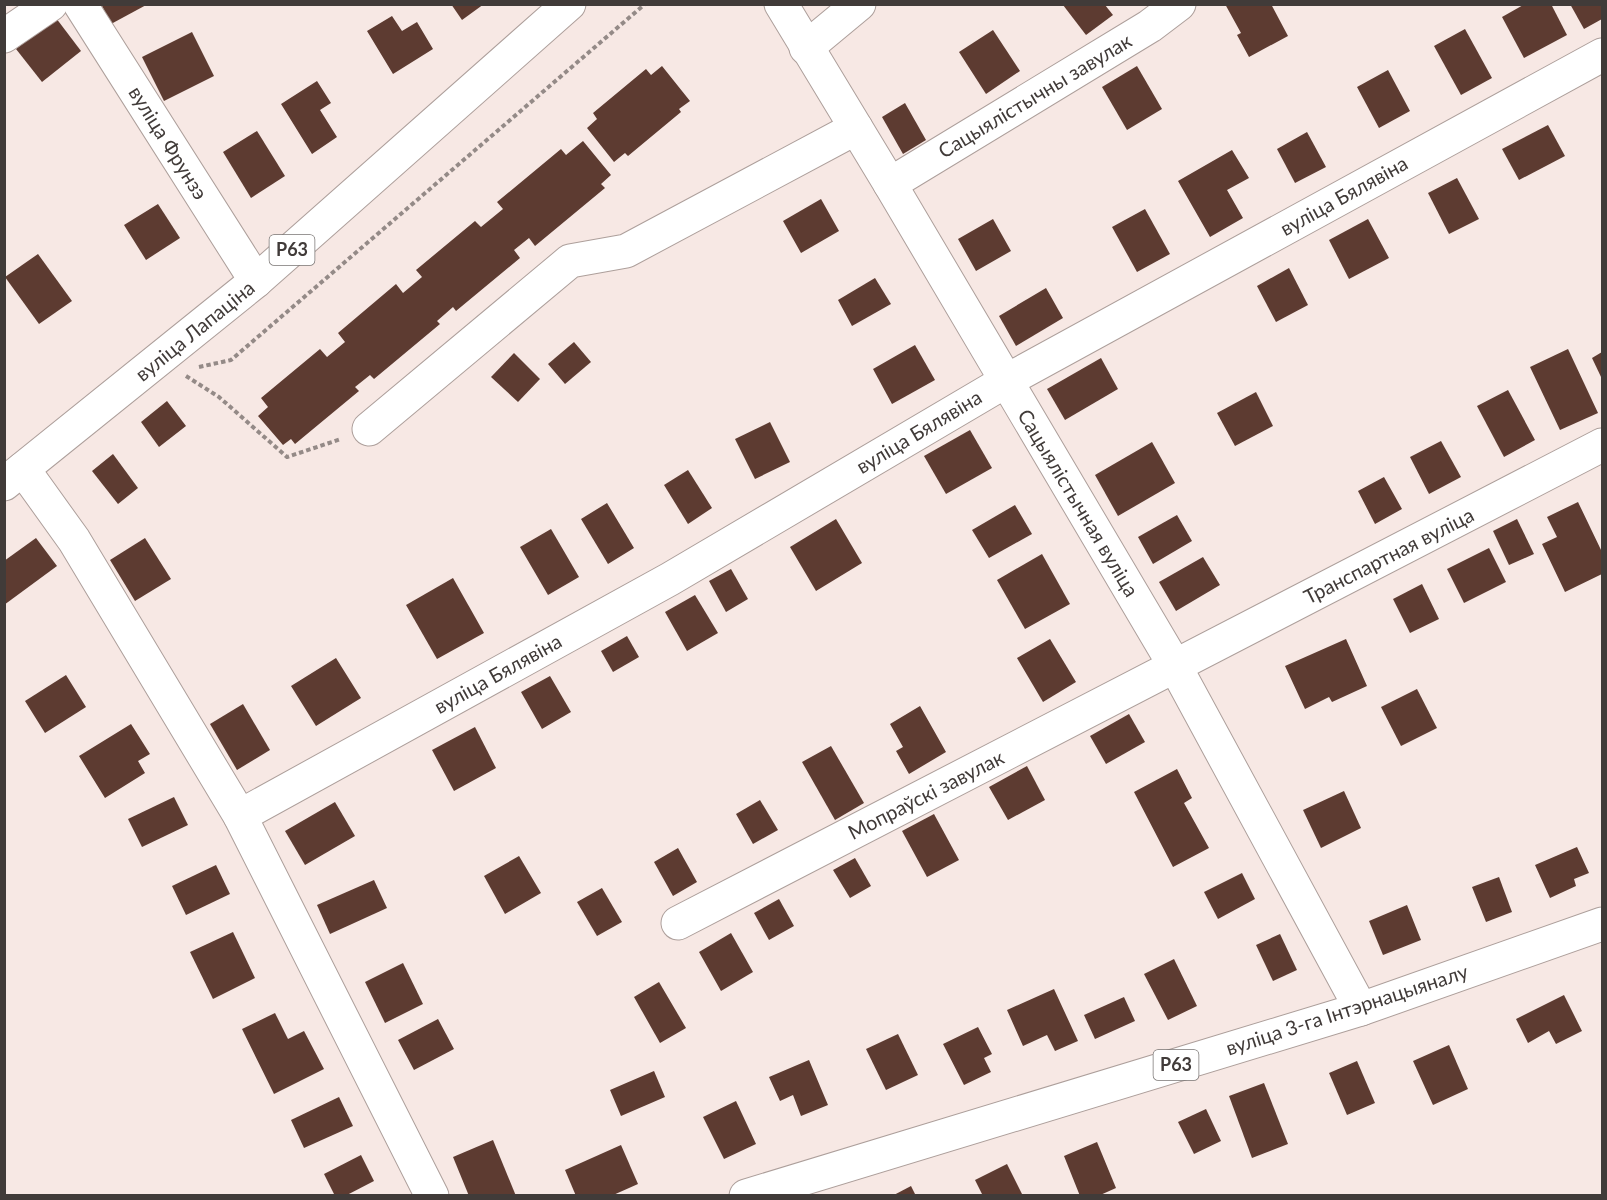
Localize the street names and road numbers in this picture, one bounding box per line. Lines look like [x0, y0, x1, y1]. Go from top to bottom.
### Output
street label: Сацыялістычны завулак [933, 28, 1136, 162]
street label: вуліца Фрунзэ [124, 81, 213, 204]
street label: вуліца Бялявіна [1276, 150, 1412, 240]
road number: Р63 [270, 235, 314, 265]
street label: вуліца Лапаціна [130, 275, 259, 386]
street label: вуліца Бялявіна [851, 384, 986, 478]
street label: Сацыялістычная вуліца [1013, 404, 1144, 601]
street label: Транспартная вуліца [1300, 502, 1478, 608]
street label: вуліца Бялявіна [430, 628, 566, 718]
street label: Мопраўскі завулак [844, 744, 1008, 844]
street label: вуліца 3-га Інтэрнацыяналу [1222, 958, 1472, 1060]
road number: Р63 [1154, 1050, 1198, 1080]

